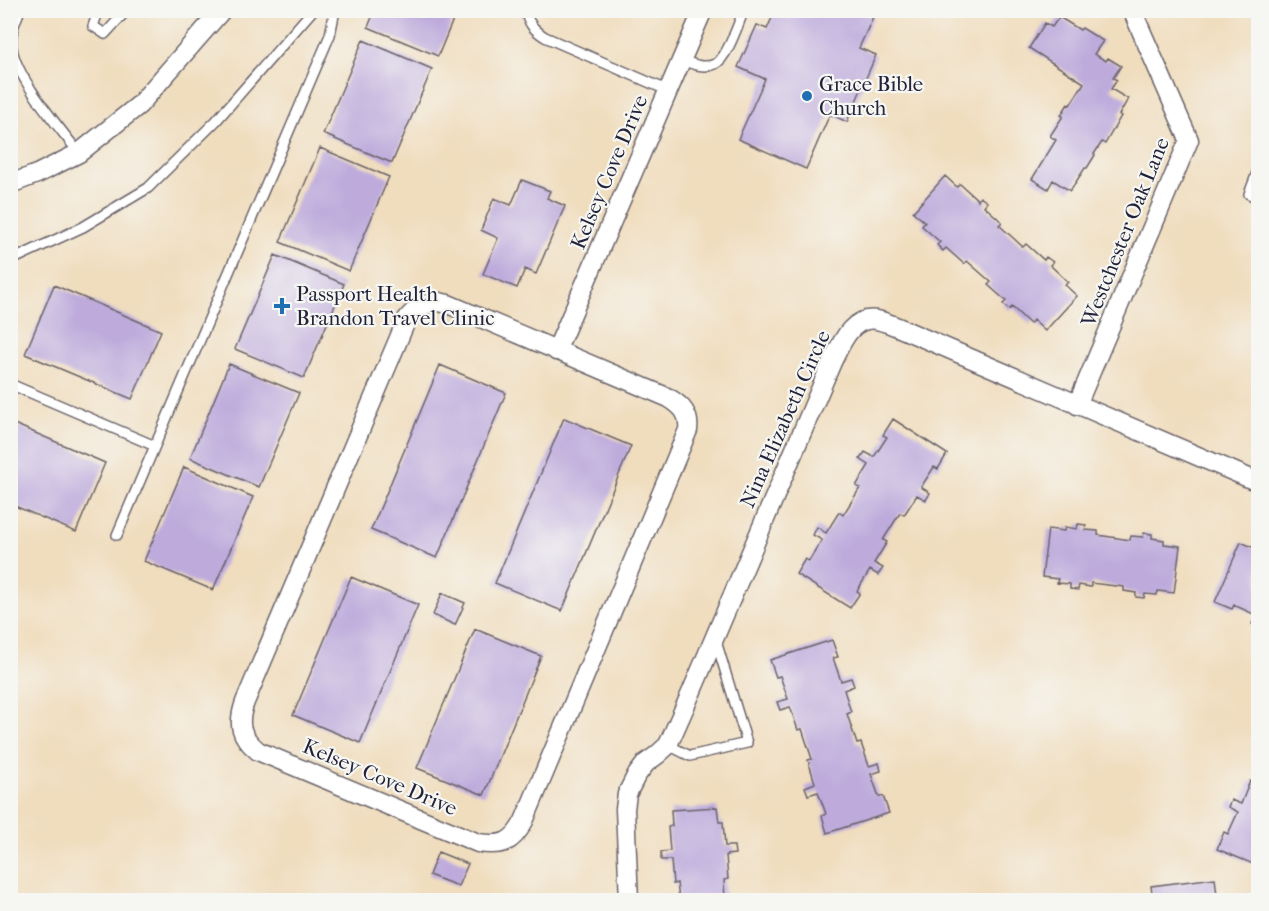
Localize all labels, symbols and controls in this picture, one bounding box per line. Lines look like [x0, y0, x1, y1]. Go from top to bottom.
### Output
place label: Grace Bible Church [819, 72, 923, 120]
marker: Grace Bible Church [800, 89, 814, 103]
street label: Kelsey Cove Drive [566, 91, 652, 253]
street label: Westchester Oak Lane [1076, 134, 1174, 331]
place label: Passport Health Brandon Travel Clinic [296, 282, 494, 330]
marker: Passport Health Brandon Travel Clinic [273, 297, 291, 315]
street label: Nina Elizabeth Circle [735, 327, 835, 511]
street label: Kelsey Cove Drive [299, 734, 461, 820]

